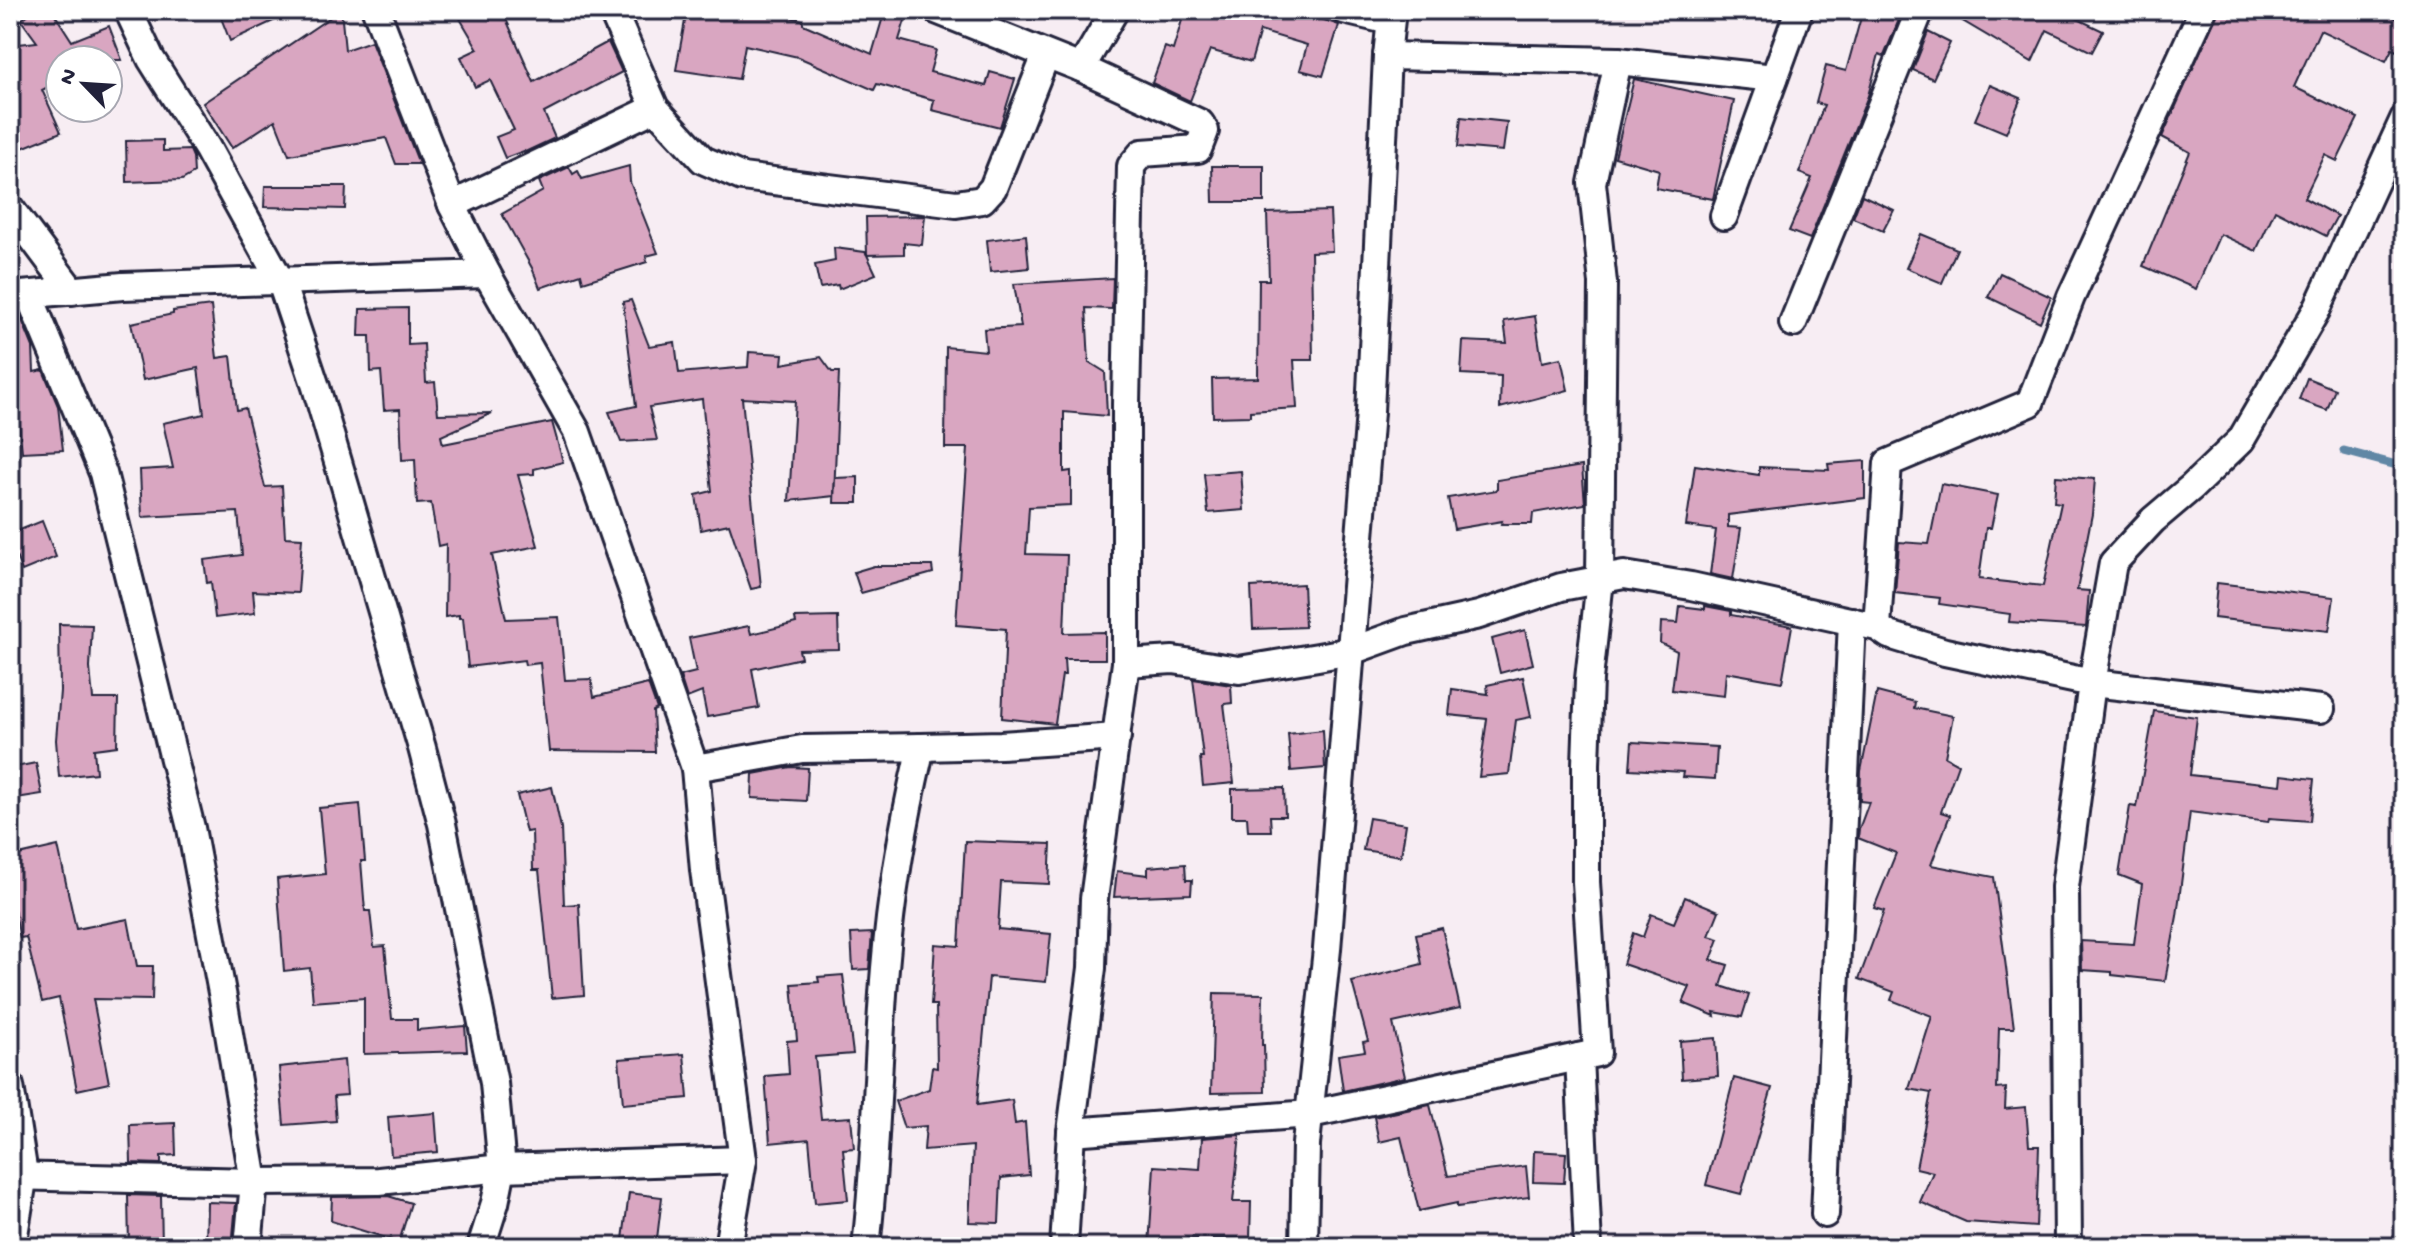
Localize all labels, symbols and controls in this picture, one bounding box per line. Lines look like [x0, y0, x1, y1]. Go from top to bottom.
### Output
north arrow [44, 44, 124, 124]
text: N [55, 65, 84, 89]

